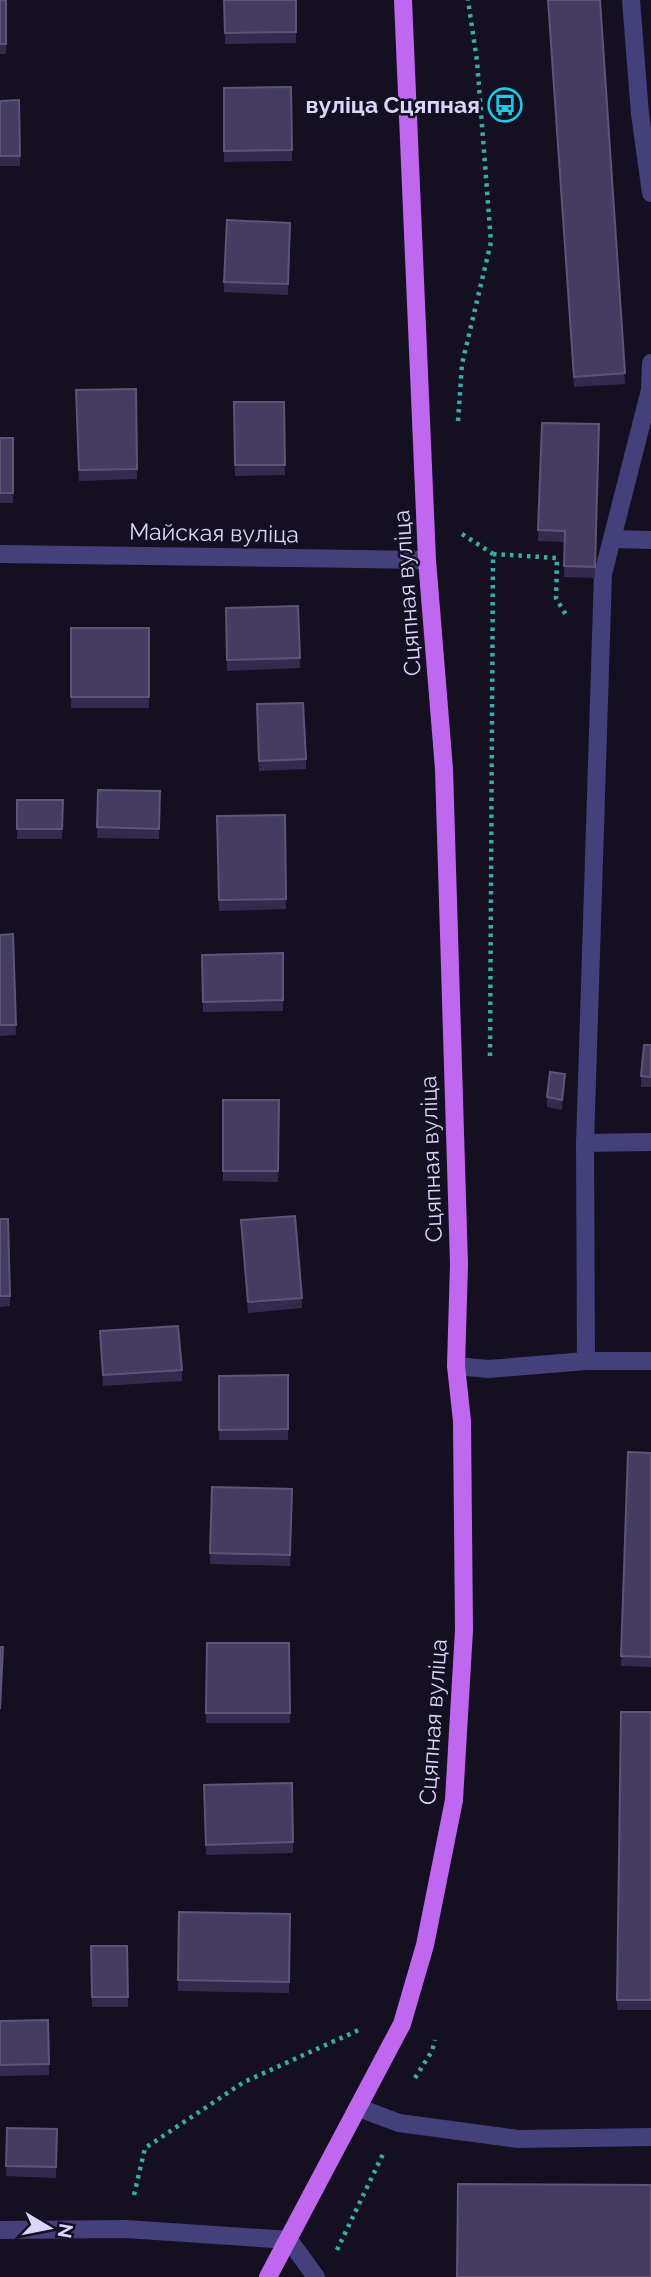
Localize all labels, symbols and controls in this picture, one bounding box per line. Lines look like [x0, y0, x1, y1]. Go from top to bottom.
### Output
bus stop icon: вуліца Сцяпная [486, 86, 524, 124]
place label: вуліца Сцяпная [306, 91, 480, 118]
street label: Сцяпная вуліца [387, 509, 426, 677]
street label: Майская вуліца [129, 518, 299, 547]
street label: Сцяпная вуліца [414, 1075, 447, 1243]
street label: Сцяпная вуліца [413, 1638, 452, 1806]
north arrow [14, 2193, 84, 2263]
text: N [54, 2222, 78, 2240]

